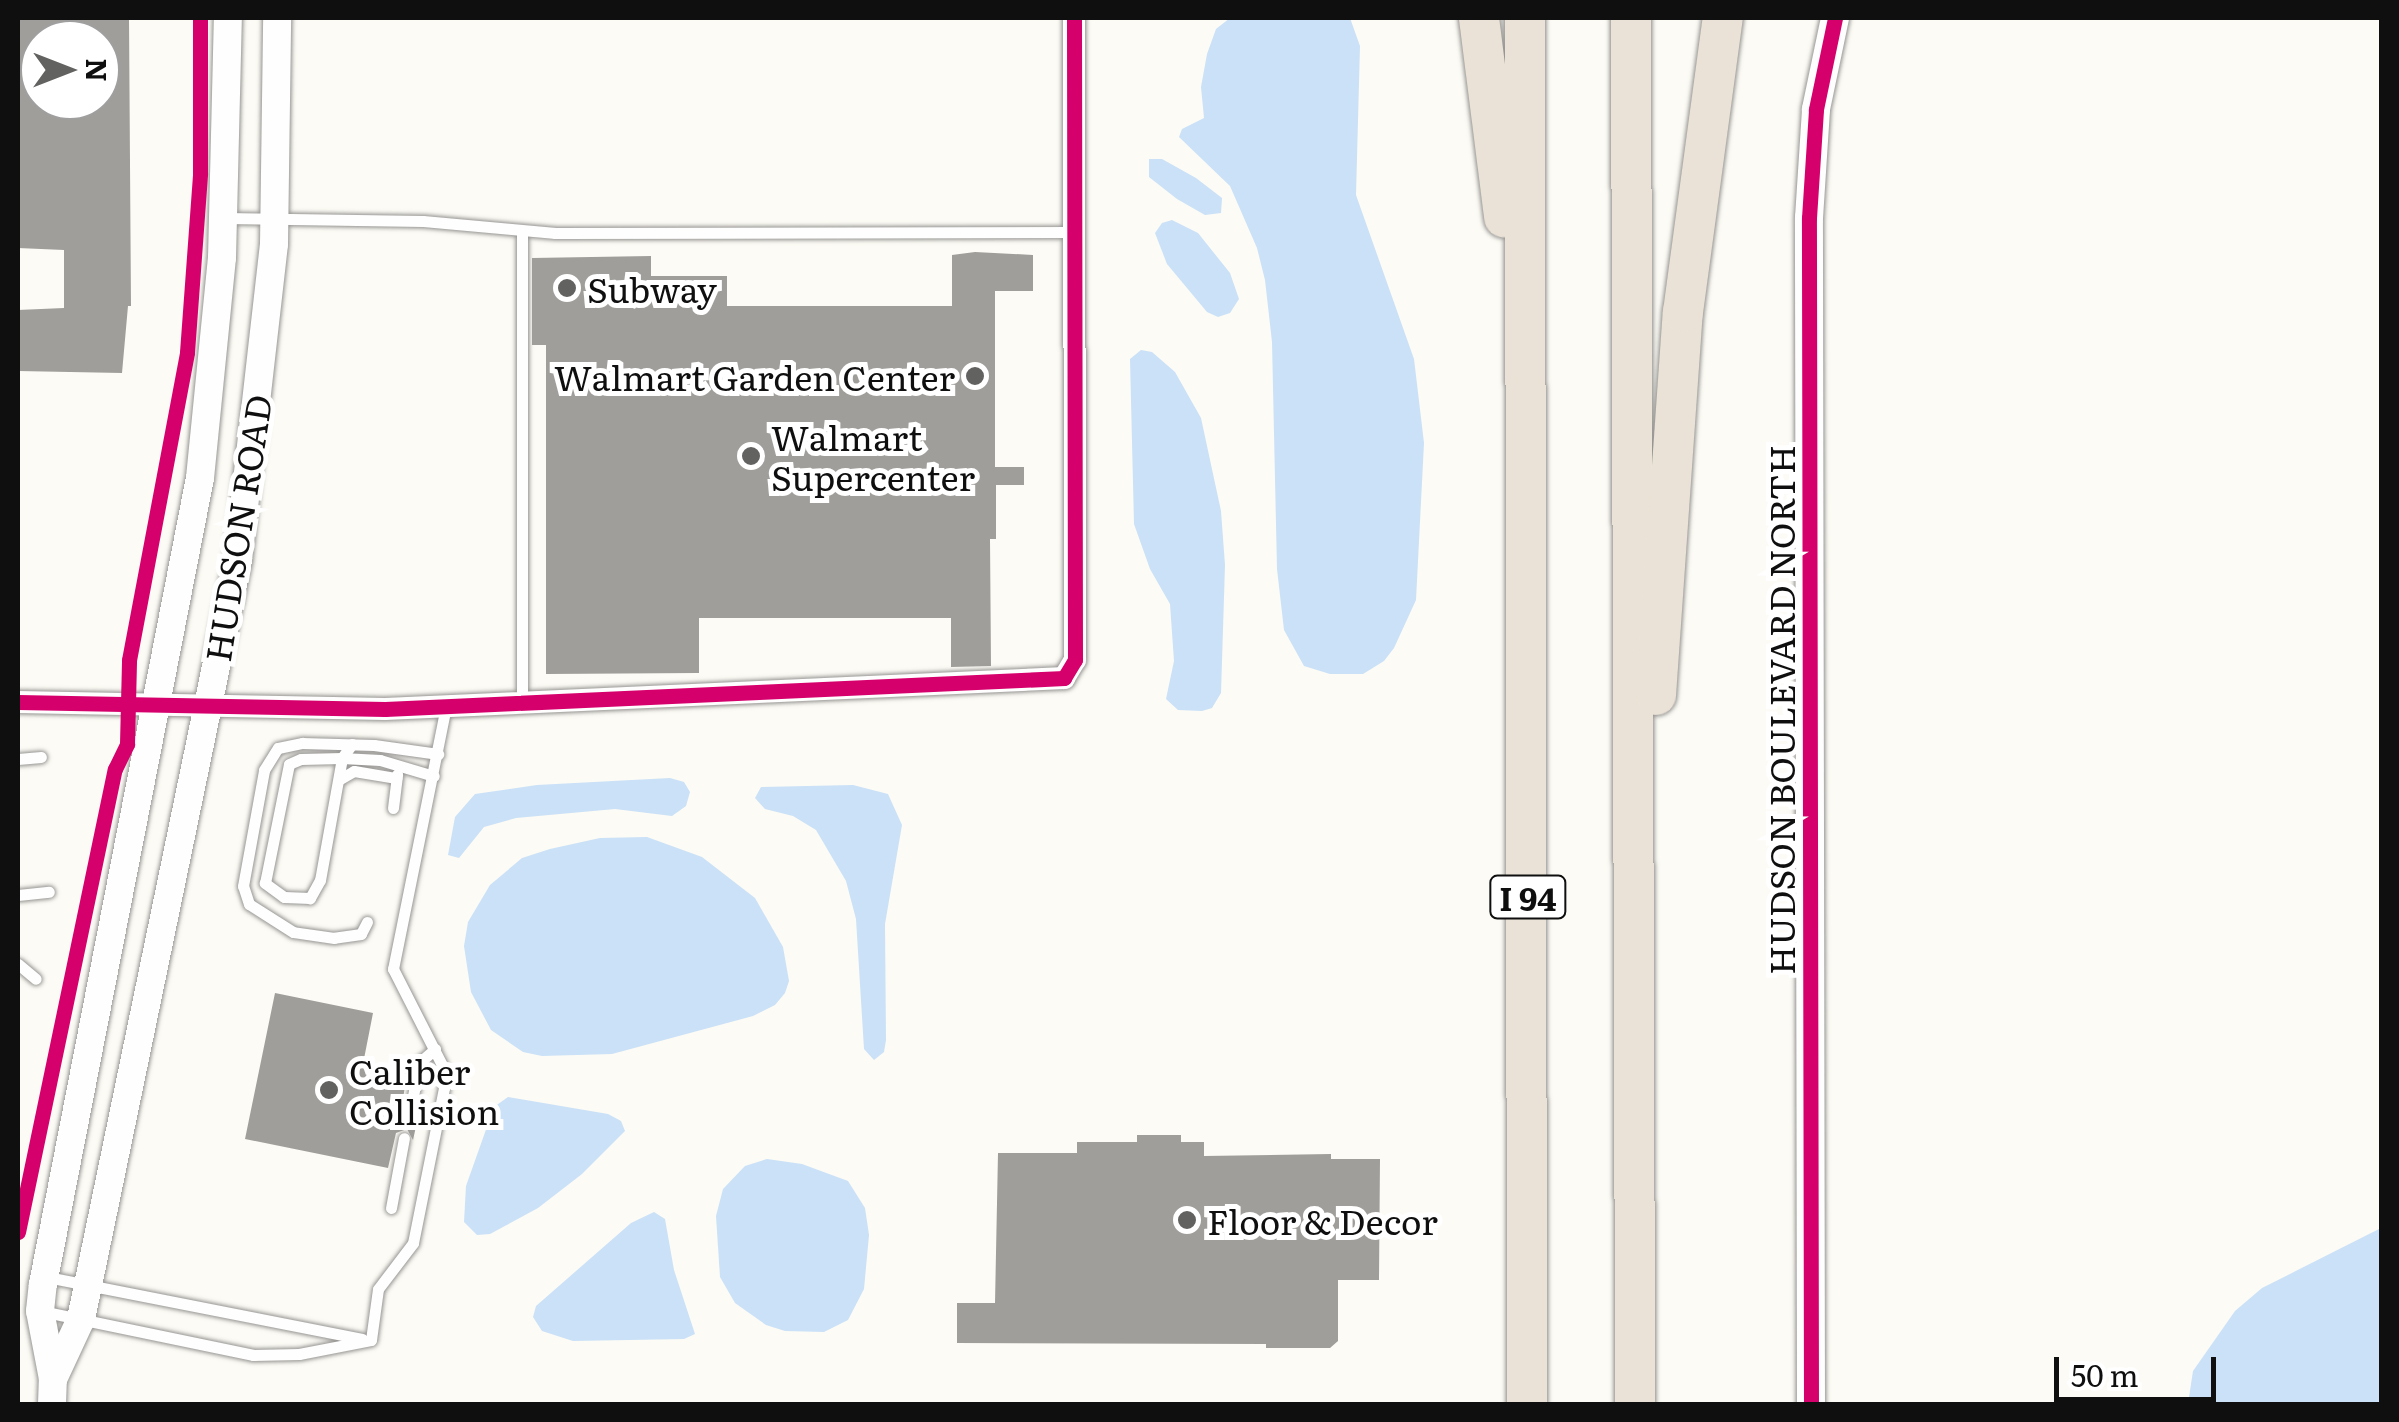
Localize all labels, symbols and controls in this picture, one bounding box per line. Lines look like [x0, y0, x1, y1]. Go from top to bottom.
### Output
north arrow [20, 20, 120, 120]
text: N [77, 58, 119, 82]
place label: Subway [587, 267, 717, 309]
marker: Subway [556, 277, 578, 299]
place label: Walmart Garden Center [554, 355, 955, 397]
marker: Walmart Garden Center [964, 365, 986, 387]
street label: HUDSON ROAD [195, 392, 279, 664]
place label: Walmart Supercenter [771, 415, 975, 497]
marker: Walmart Supercenter [740, 445, 762, 467]
street label: HUDSON BOULEVARD NORTH [1759, 445, 1801, 975]
road number: I 94 [1488, 870, 1568, 924]
place label: Caliber Collision [349, 1049, 499, 1131]
marker: Caliber Collision [318, 1079, 340, 1101]
place label: Floor & Decor [1207, 1199, 1438, 1241]
marker: Floor & Decor [1176, 1209, 1198, 1231]
scale bar [2059, 1337, 2222, 1399]
text: 50 m [2071, 1352, 2139, 1396]

